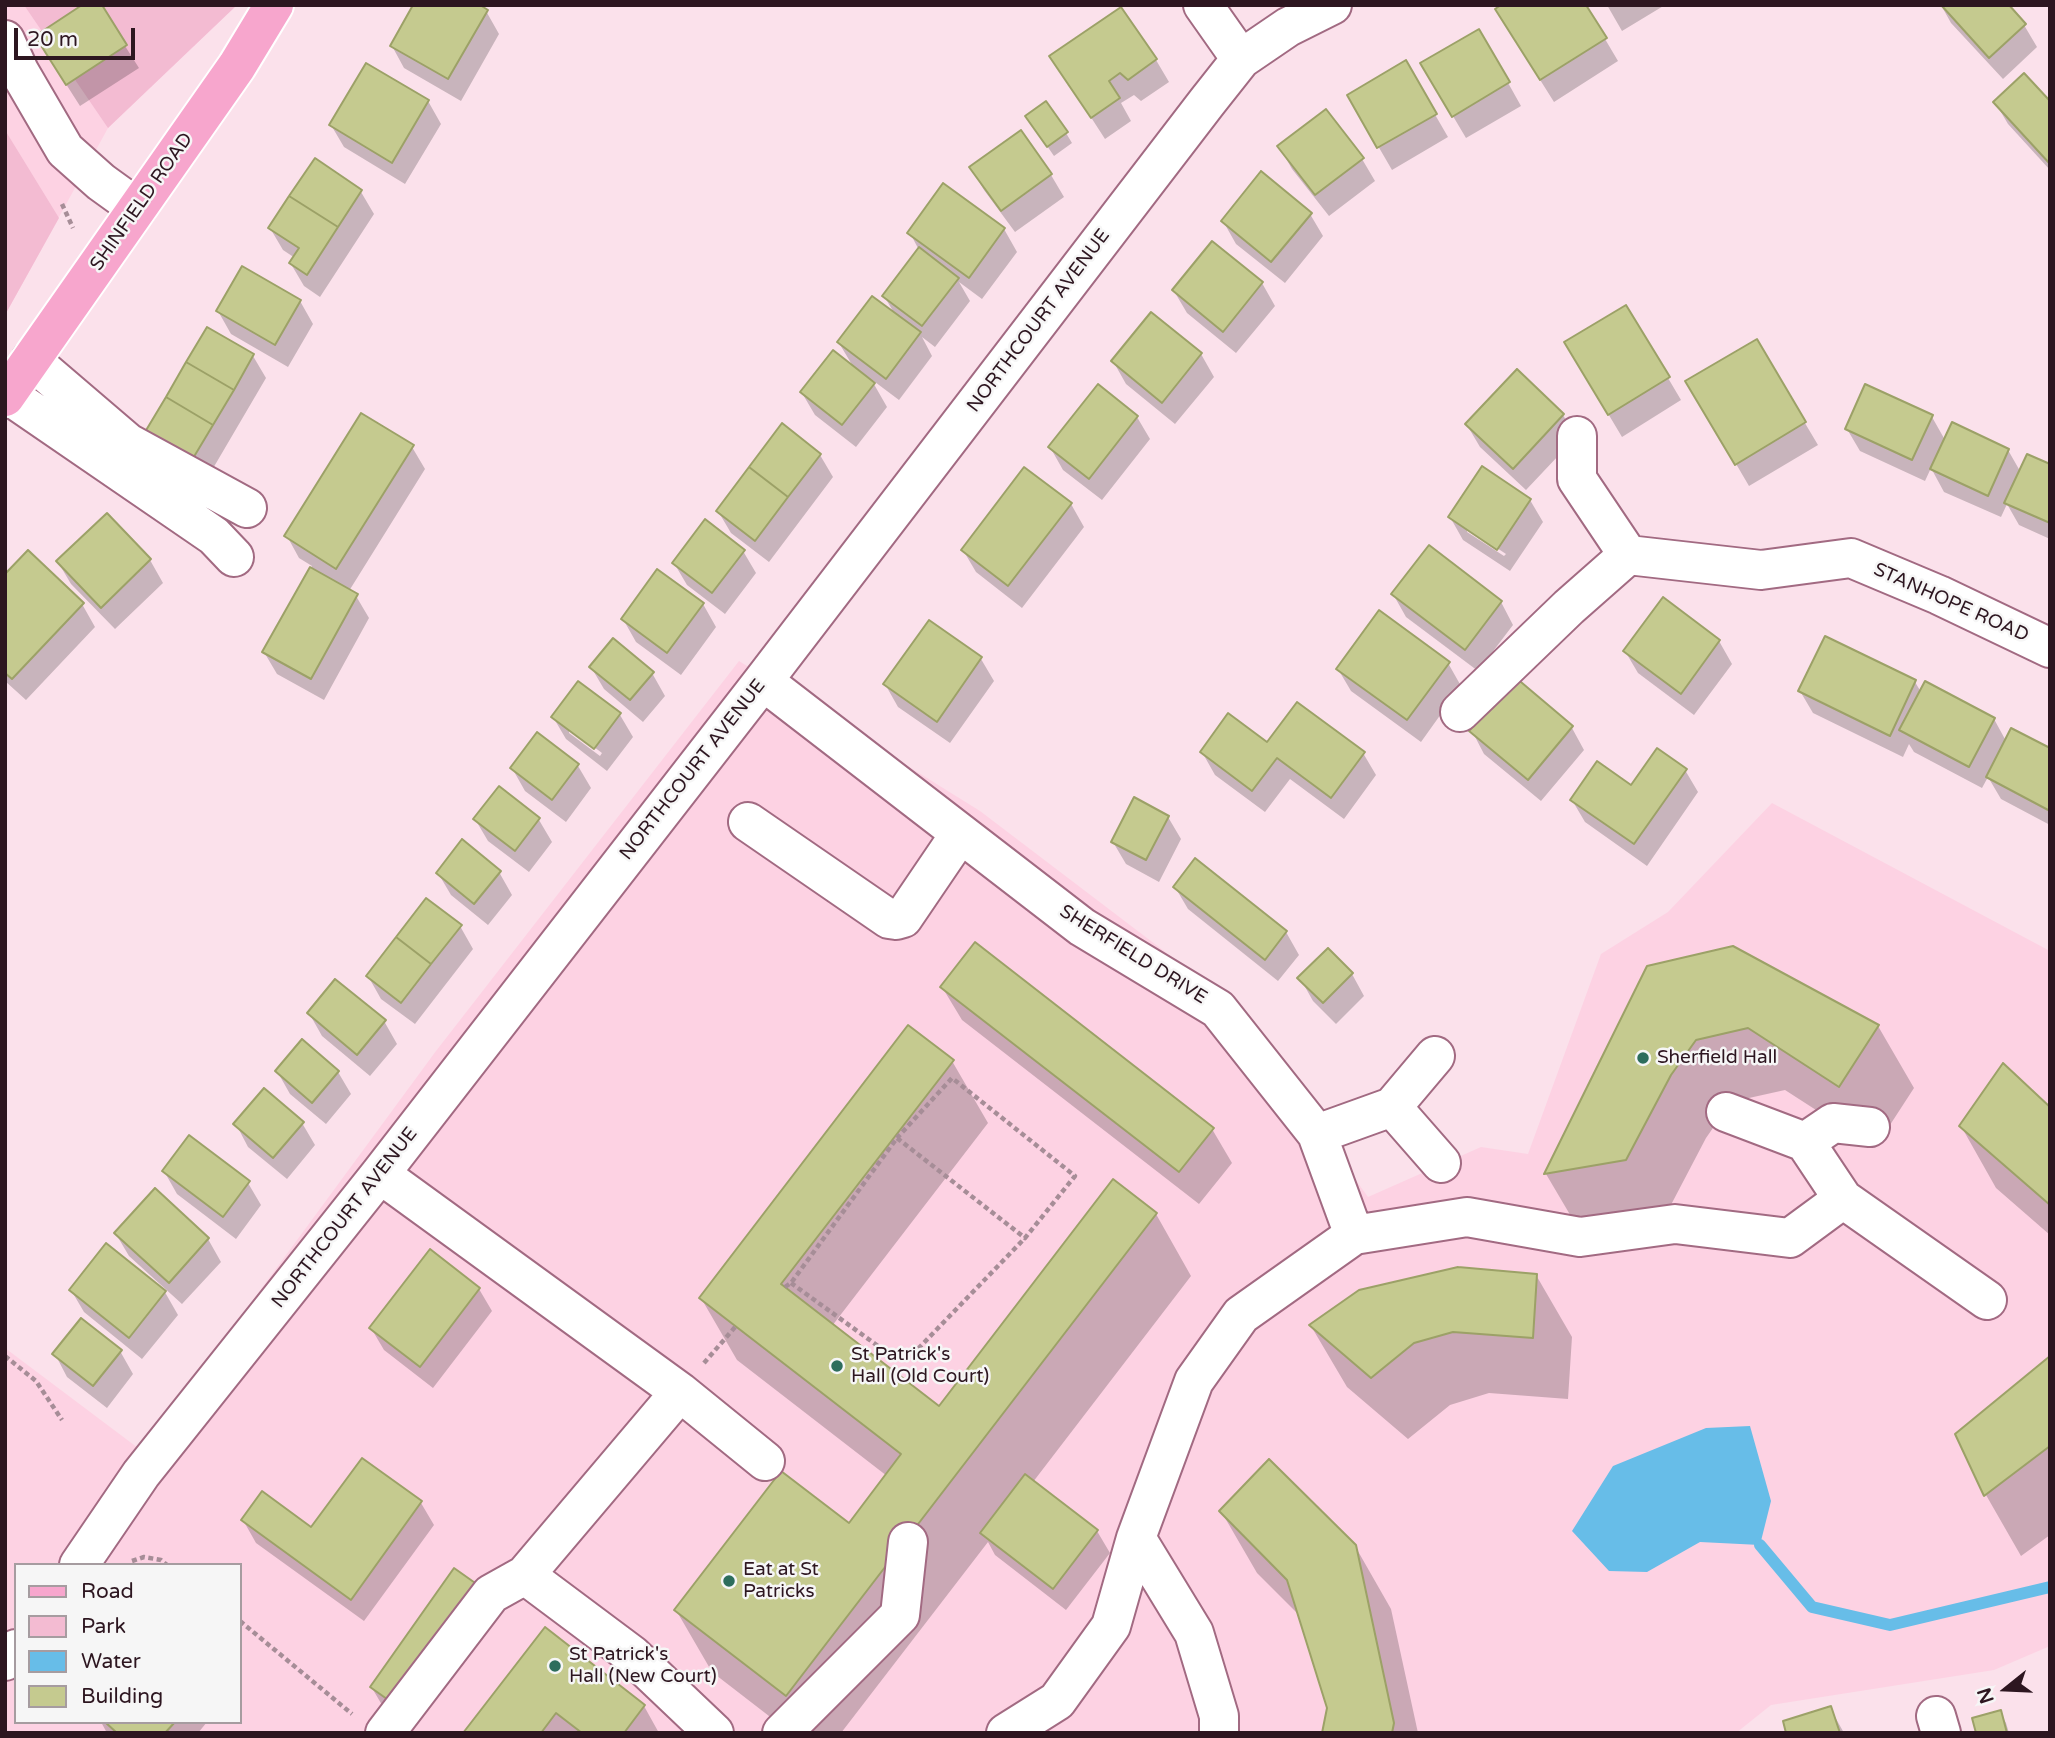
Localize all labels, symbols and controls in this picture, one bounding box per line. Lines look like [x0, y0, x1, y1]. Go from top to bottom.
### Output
scale bar [18, 14, 138, 58]
text: 20 m [27, 27, 78, 52]
street label: SHINFIELD ROAD [86, 129, 198, 275]
street label: NORTHCOURT AVENUE [963, 225, 1115, 417]
street label: STANHOPE ROAD [1870, 559, 2032, 647]
street label: NORTHCOURT AVENUE [615, 675, 771, 865]
street label: SHERFIELD DRIVE [1055, 900, 1211, 1010]
place label: Sherfield Hall [1657, 1047, 1777, 1069]
marker: Sherfield Hall [1635, 1050, 1651, 1066]
street label: NORTHCOURT AVENUE [267, 1123, 423, 1313]
place label: St Patrick's Hall (Old Court) [851, 1344, 989, 1388]
marker: St Patrick's Hall (Old Court) [829, 1358, 845, 1374]
place label: Eat at St Patricks [743, 1559, 819, 1603]
legend [14, 1563, 242, 1724]
marker: Eat at St Patricks [721, 1573, 737, 1589]
text: Road [81, 1579, 134, 1604]
text: Park [81, 1614, 126, 1639]
place label: St Patrick's Hall (New Court) [569, 1644, 717, 1688]
text: Water [81, 1649, 141, 1674]
north arrow [1971, 1654, 2041, 1724]
marker: St Patrick's Hall (New Court) [547, 1658, 563, 1674]
text: Building [81, 1684, 163, 1709]
text: N [1973, 1685, 1999, 1706]

